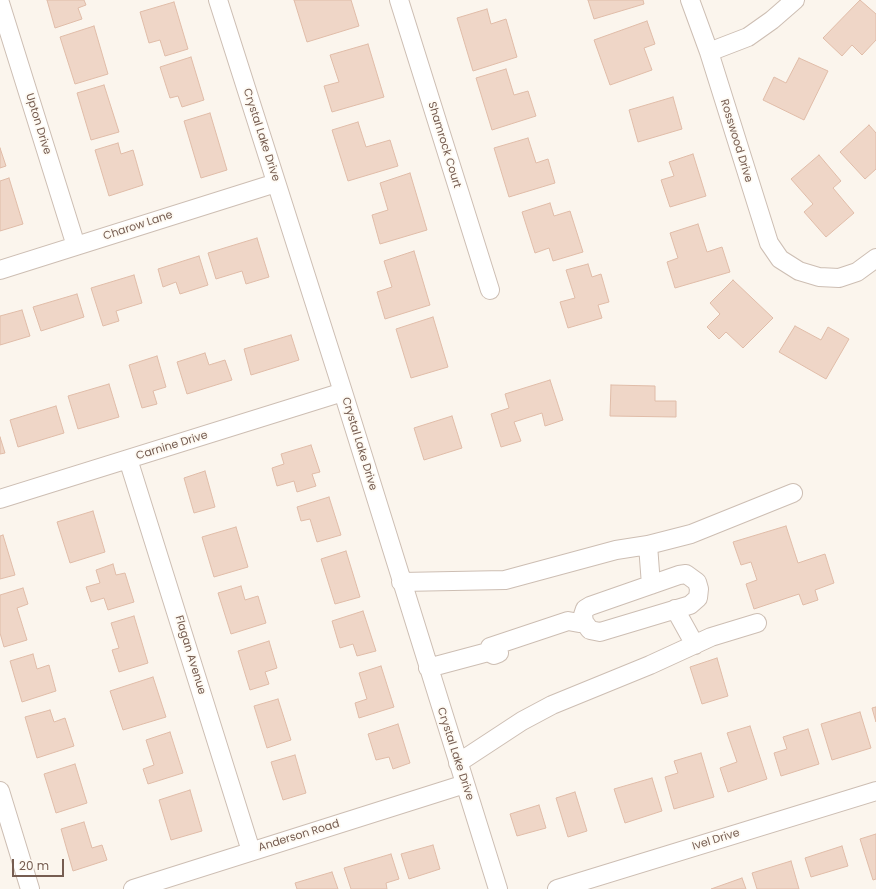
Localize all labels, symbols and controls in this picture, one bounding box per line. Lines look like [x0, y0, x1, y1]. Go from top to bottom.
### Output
street label: Crystal Lake Drive [240, 87, 282, 183]
street label: Upton Drive [22, 92, 54, 156]
street label: Rosswood Drive [717, 98, 755, 184]
street label: Shamrock Court [425, 100, 463, 190]
street label: Charow Lane [102, 209, 174, 243]
street label: Crystal Lake Drive [339, 396, 379, 492]
street label: Carnine Drive [135, 429, 209, 463]
street label: Flagan Avenue [172, 614, 208, 696]
street label: Crystal Lake Drive [434, 706, 476, 802]
street label: Anderson Road [257, 817, 341, 855]
street label: Ivel Drive [691, 827, 741, 853]
scale bar [14, 851, 66, 877]
text: 20 m [19, 857, 49, 874]

